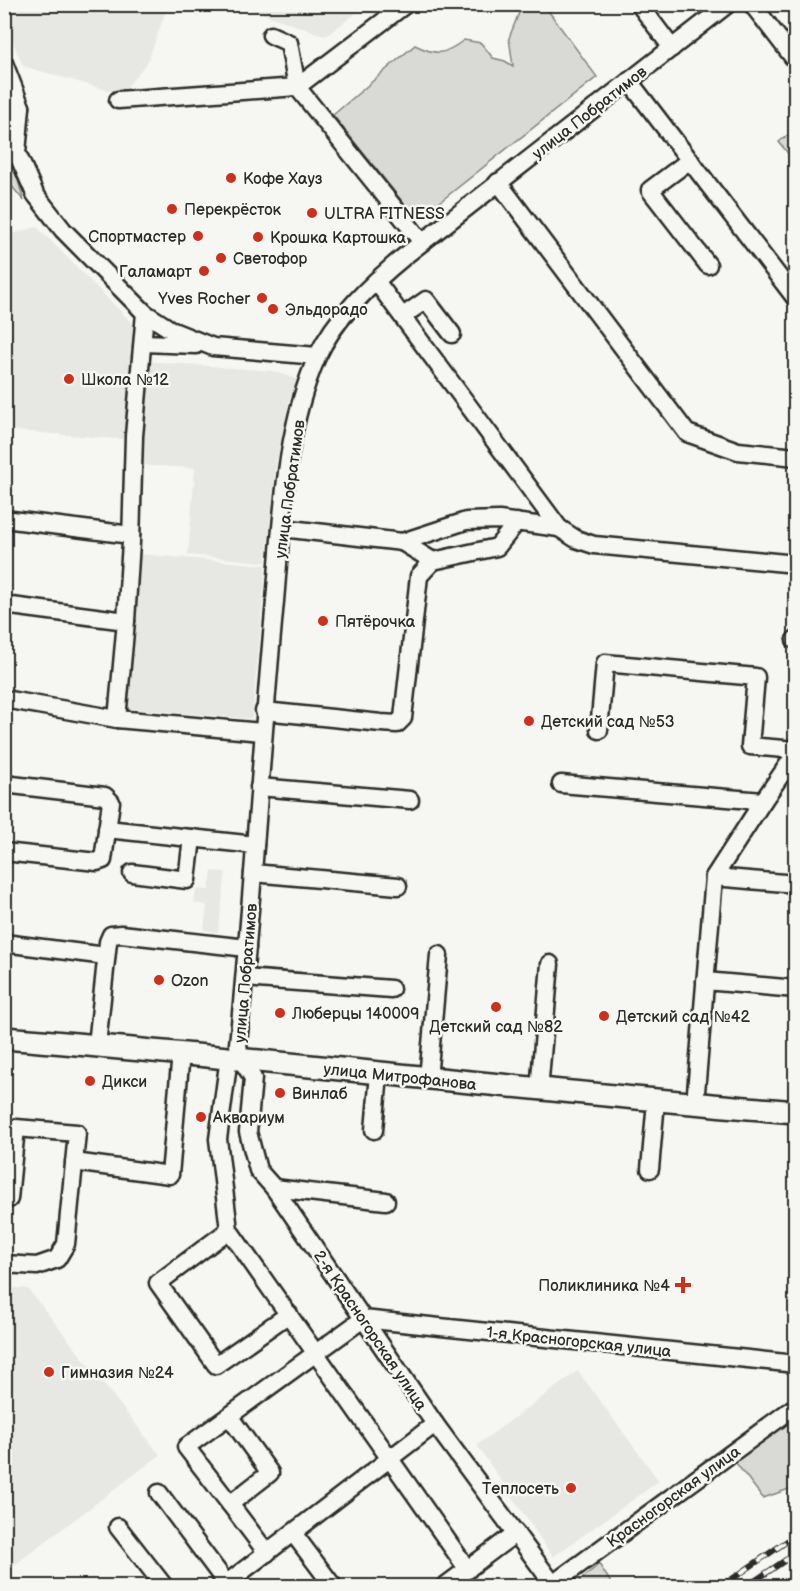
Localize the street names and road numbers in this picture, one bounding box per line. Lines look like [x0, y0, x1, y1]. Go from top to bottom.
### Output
street label: улица Побратимов [529, 62, 651, 164]
street label: улица Побратимов [271, 418, 310, 560]
street label: улица Побратимов [231, 902, 262, 1044]
street label: улица Митрофанова [322, 1060, 478, 1095]
street label: 2-я Красногорская улица [309, 1247, 431, 1415]
street label: 1-я Красногорская улица [486, 1323, 673, 1362]
street label: Красногорская улица [603, 1442, 745, 1552]

